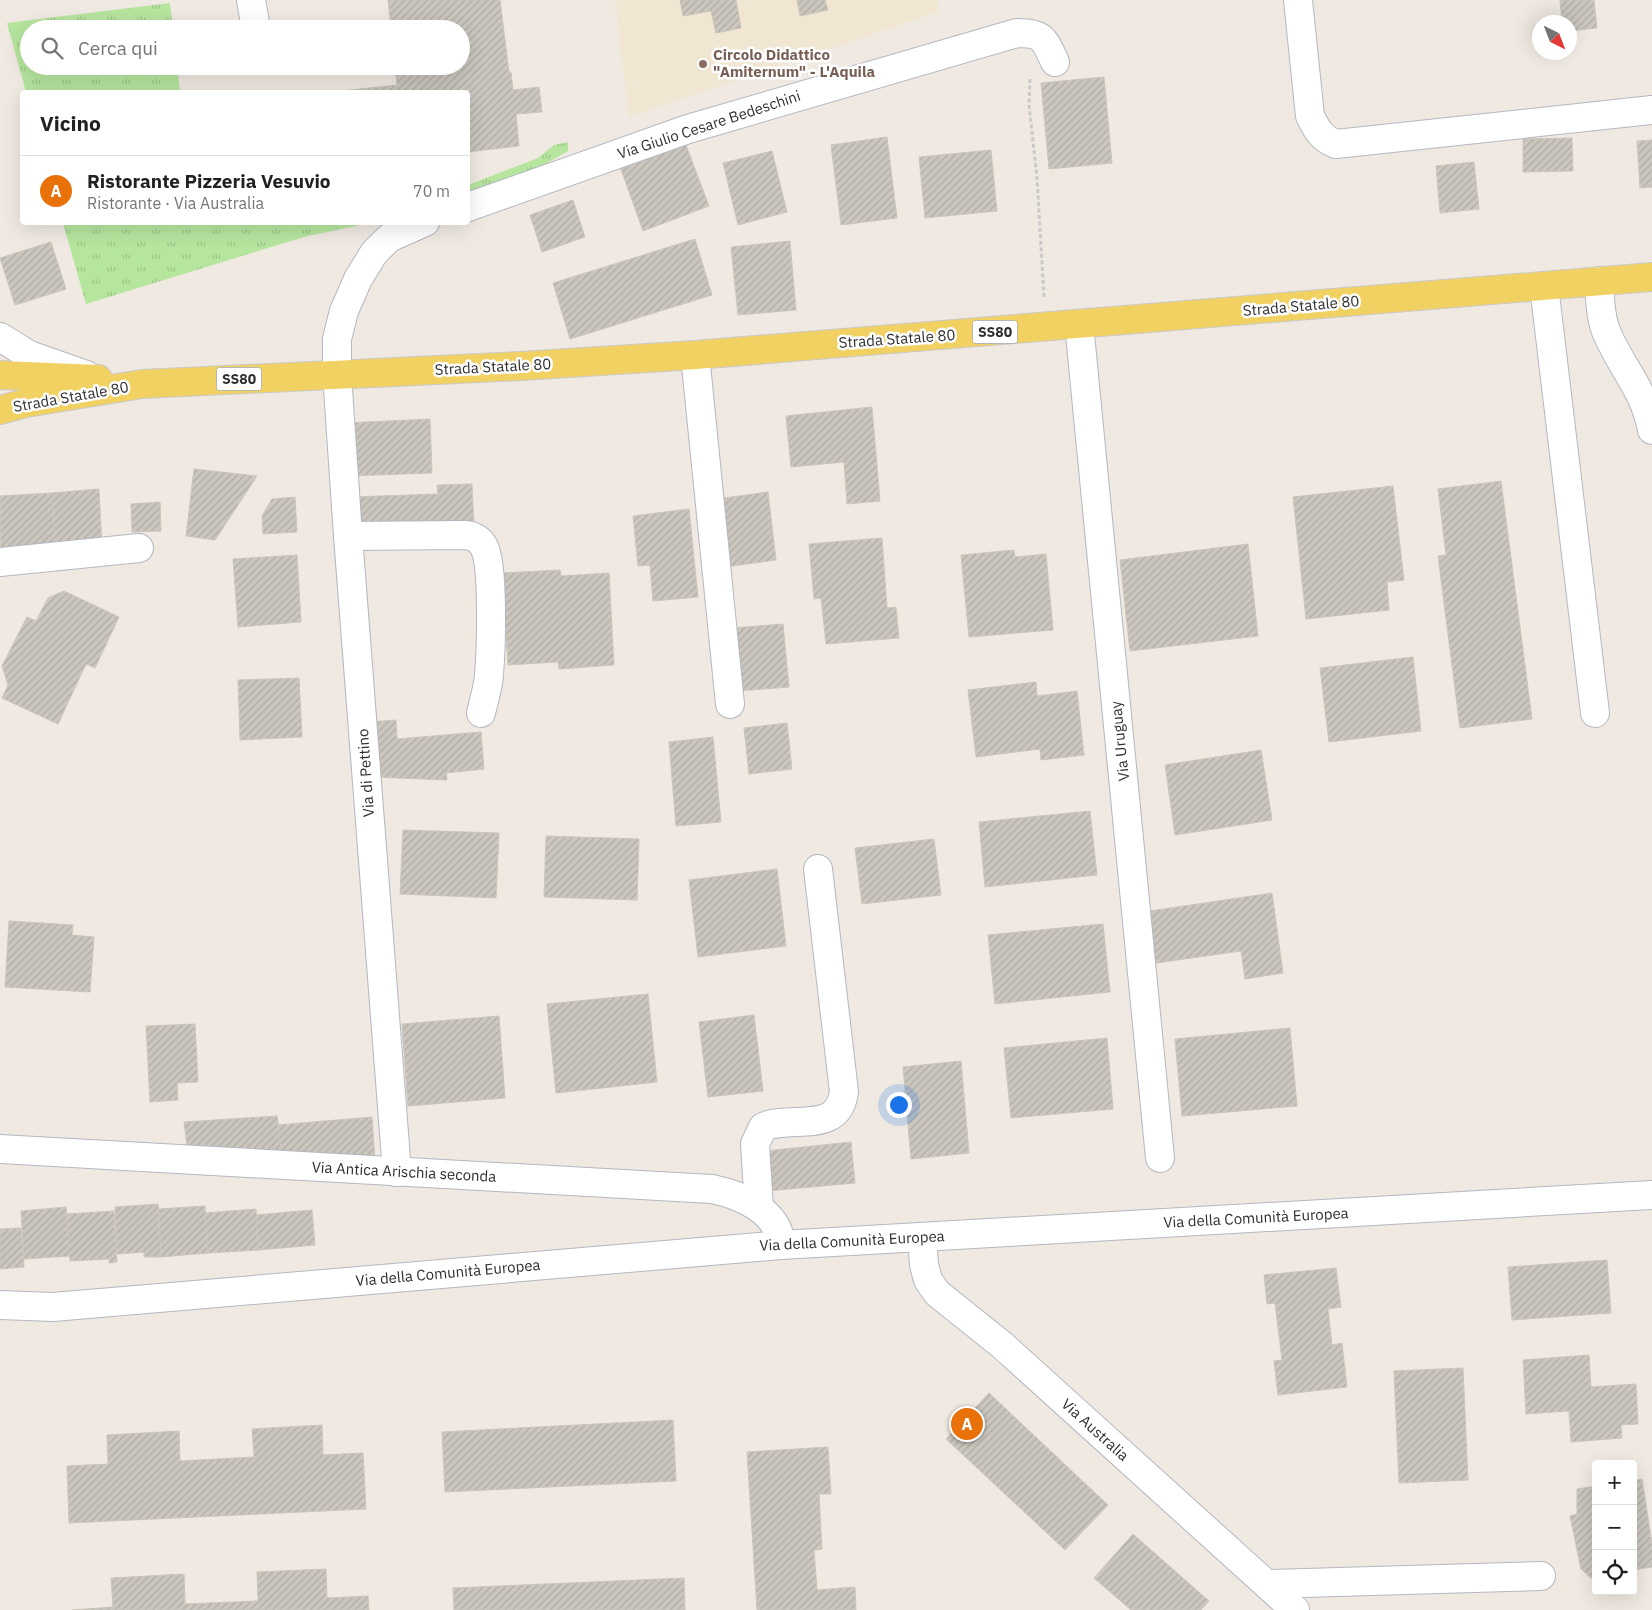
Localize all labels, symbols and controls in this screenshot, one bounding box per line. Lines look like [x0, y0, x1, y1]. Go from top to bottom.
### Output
north arrow [1532, 15, 1577, 60]
search box [20, 20, 470, 75]
icon: search [38, 34, 66, 62]
text: Cerca qui [78, 36, 158, 60]
place label: Circolo Didattico "Amiternum" - L'Aquila [713, 45, 875, 81]
marker: Circolo Didattico "Amiternum" - L'Aquila [697, 58, 709, 70]
street label: Via Giulio Cesare Bedeschini [615, 86, 803, 163]
text: Vicino [40, 109, 101, 137]
text: Ristorante Pizzeria Vesuvio [87, 169, 331, 193]
text: A [51, 181, 61, 201]
text: 70 m [413, 181, 450, 201]
text: Ristorante · Via Australia [87, 193, 264, 213]
street label: Strada Statale 80 [1242, 291, 1360, 320]
road number: SS80 [972, 321, 1018, 344]
street label: Strada Statale 80 [838, 325, 956, 352]
street label: Strada Statale 80 [434, 354, 552, 379]
road number: SS80 [216, 368, 262, 390]
street label: Strada Statale 80 [12, 377, 130, 416]
street label: Via Uruguay [1106, 700, 1133, 782]
street label: Via di Pettino [353, 728, 378, 818]
your location [886, 1092, 912, 1118]
street label: Via Antica Arischia seconda [311, 1157, 497, 1186]
street label: Via della Comunità Europea [1163, 1203, 1349, 1232]
street label: Via della Comunità Europea [759, 1226, 945, 1255]
street label: Via della Comunità Europea [355, 1255, 541, 1290]
street label: Via Australia [1058, 1394, 1133, 1465]
pin: A [951, 1405, 983, 1443]
map controls [1592, 1460, 1637, 1595]
button: + [1592, 1460, 1637, 1505]
button: − [1592, 1505, 1637, 1550]
button: locate [1592, 1550, 1637, 1595]

